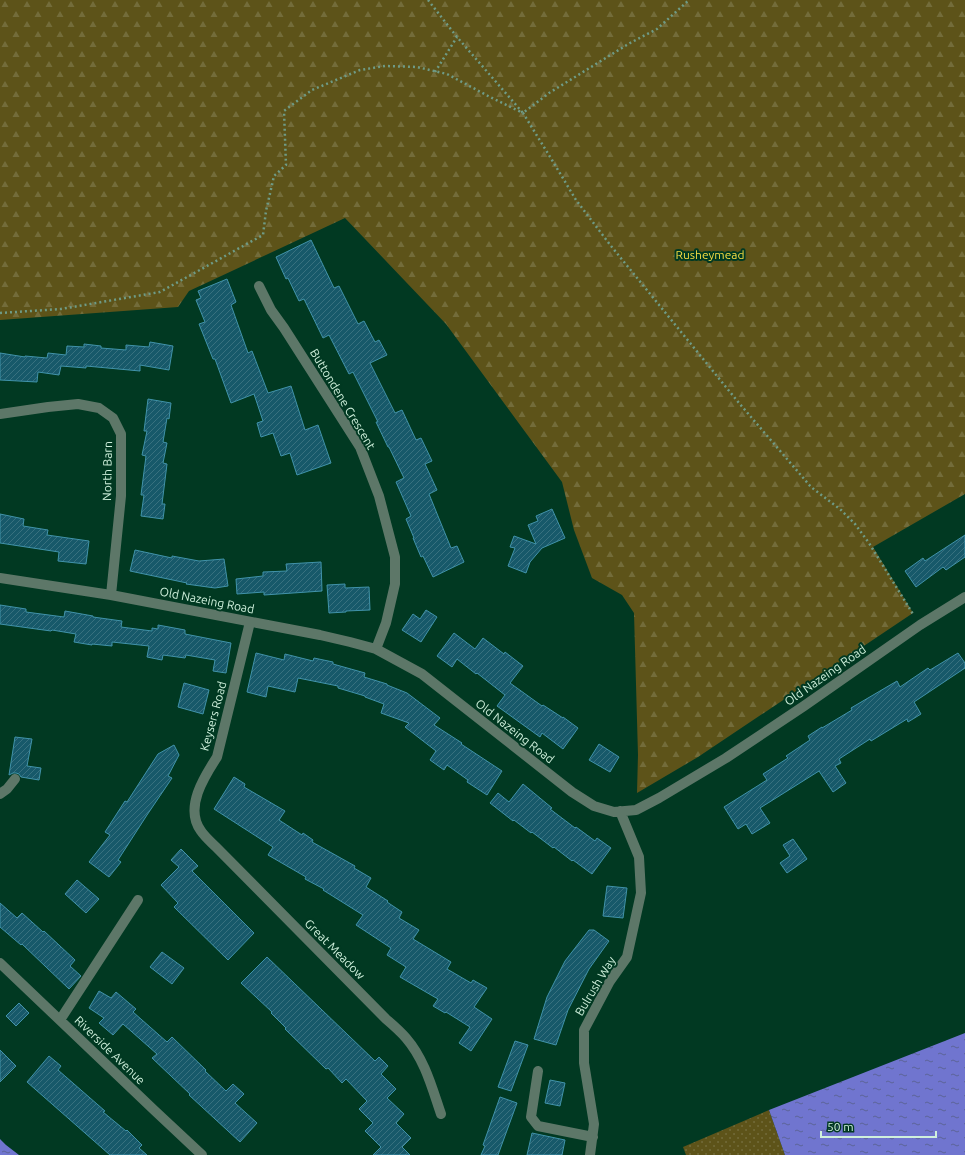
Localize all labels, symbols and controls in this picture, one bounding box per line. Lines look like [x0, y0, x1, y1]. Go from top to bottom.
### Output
park label: Rusheymead [676, 248, 744, 261]
street label: Buttondene Crescent [308, 346, 378, 452]
street label: North Barn [100, 441, 114, 501]
street label: Old Nazeing Road [159, 584, 255, 616]
street label: Old Nazeing Road [782, 642, 868, 708]
street label: Keysers Road [197, 680, 229, 752]
street label: Old Nazeing Road [473, 696, 557, 766]
street label: Great Meadow [302, 916, 368, 982]
street label: Bulrush Way [572, 954, 618, 1018]
street label: Riverside Avenue [72, 1013, 148, 1087]
scale bar [821, 1113, 936, 1139]
text: 50 m [827, 1120, 854, 1133]

